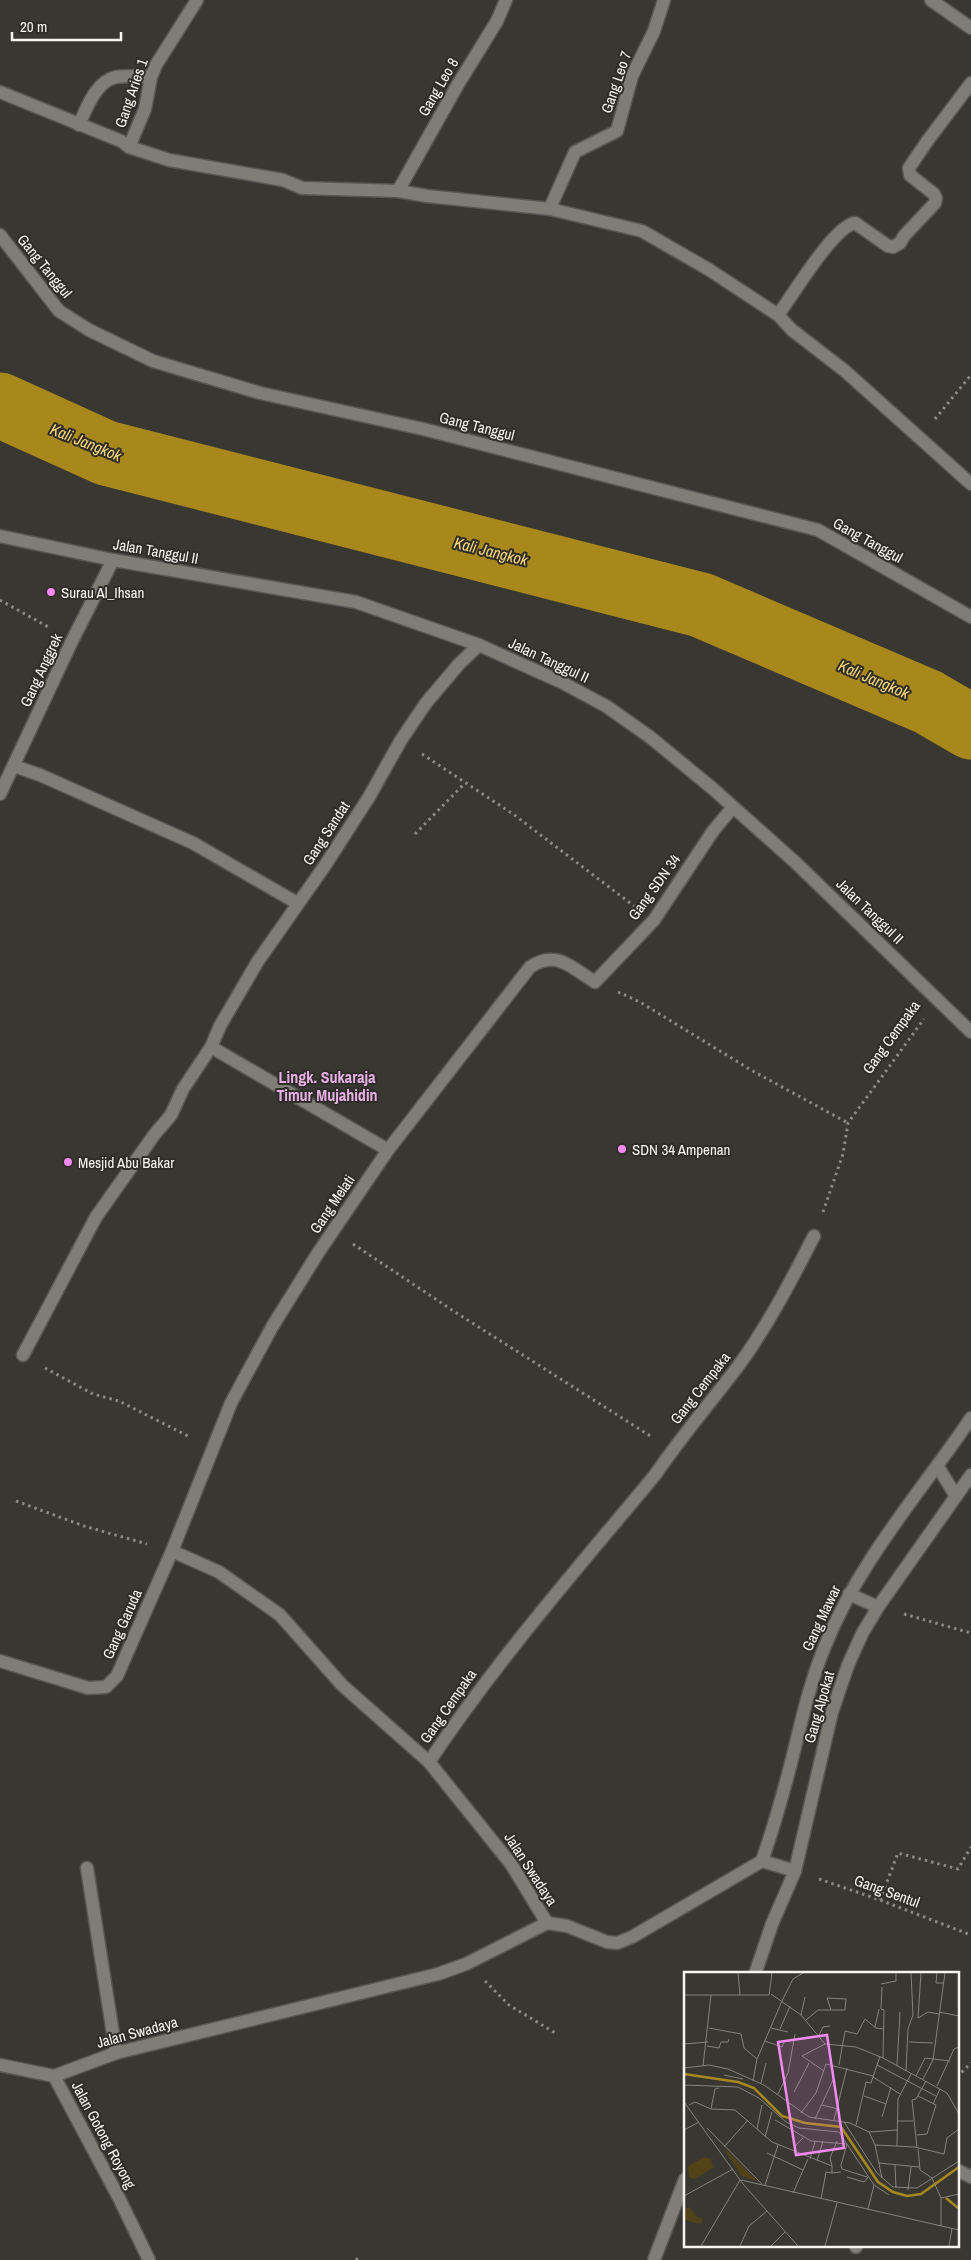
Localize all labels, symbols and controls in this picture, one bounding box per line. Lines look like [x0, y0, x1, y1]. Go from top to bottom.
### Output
scale bar [12, 10, 121, 42]
text: 20 m [20, 16, 47, 37]
street label: Gang Leo 7 [596, 48, 636, 116]
street label: Gang Leo 8 [413, 54, 463, 120]
street label: Gang Aries 1 [109, 55, 153, 130]
street label: Gang Tanggul [13, 230, 77, 302]
street label: Gang Tanggul [437, 407, 517, 445]
water label: Kali Jangkok [47, 418, 125, 466]
street label: Gang Tanggul [829, 512, 907, 568]
water label: Kali Jangkok [452, 531, 531, 571]
street label: Jalan Tanggul II [112, 533, 200, 569]
place label: Surau Al_Ihsan [61, 582, 144, 603]
marker: Surau Al_Ihsan [45, 586, 57, 598]
street label: Gang Anggrek [15, 629, 67, 710]
street label: Jalan Tanggul II [505, 632, 593, 688]
water label: Kali Jangkok [835, 654, 913, 704]
street label: Gang Sandat [297, 796, 355, 869]
street label: Gang SDN 34 [623, 850, 685, 924]
street label: Jalan Tanggul II [832, 874, 908, 948]
street label: Gang Cempaka [857, 996, 925, 1078]
district label: Lingk. Sukaraja Timur Mujahidin [276, 1066, 378, 1106]
place label: SDN 34 Ampenan [632, 1139, 730, 1160]
marker: SDN 34 Ampenan [616, 1143, 628, 1155]
place label: Mesjid Abu Bakar [78, 1152, 174, 1173]
marker: Mesjid Abu Bakar [62, 1156, 74, 1168]
street label: Gang Melati [305, 1170, 359, 1238]
street label: Gang Cempaka [665, 1347, 735, 1428]
street label: Gang Mawar [797, 1582, 845, 1654]
street label: Gang Garuda [97, 1586, 147, 1662]
street label: Gang Cempaka [415, 1665, 481, 1747]
street label: Gang Alpokat [799, 1668, 839, 1745]
street label: Jalan Swadaya [499, 1828, 563, 1910]
street label: Gang Sentul [851, 1869, 923, 1913]
inset map [684, 1972, 958, 2248]
street label: Jalan Swadaya [94, 2011, 180, 2053]
street label: Jalan Gotong Royong [67, 2078, 141, 2193]

